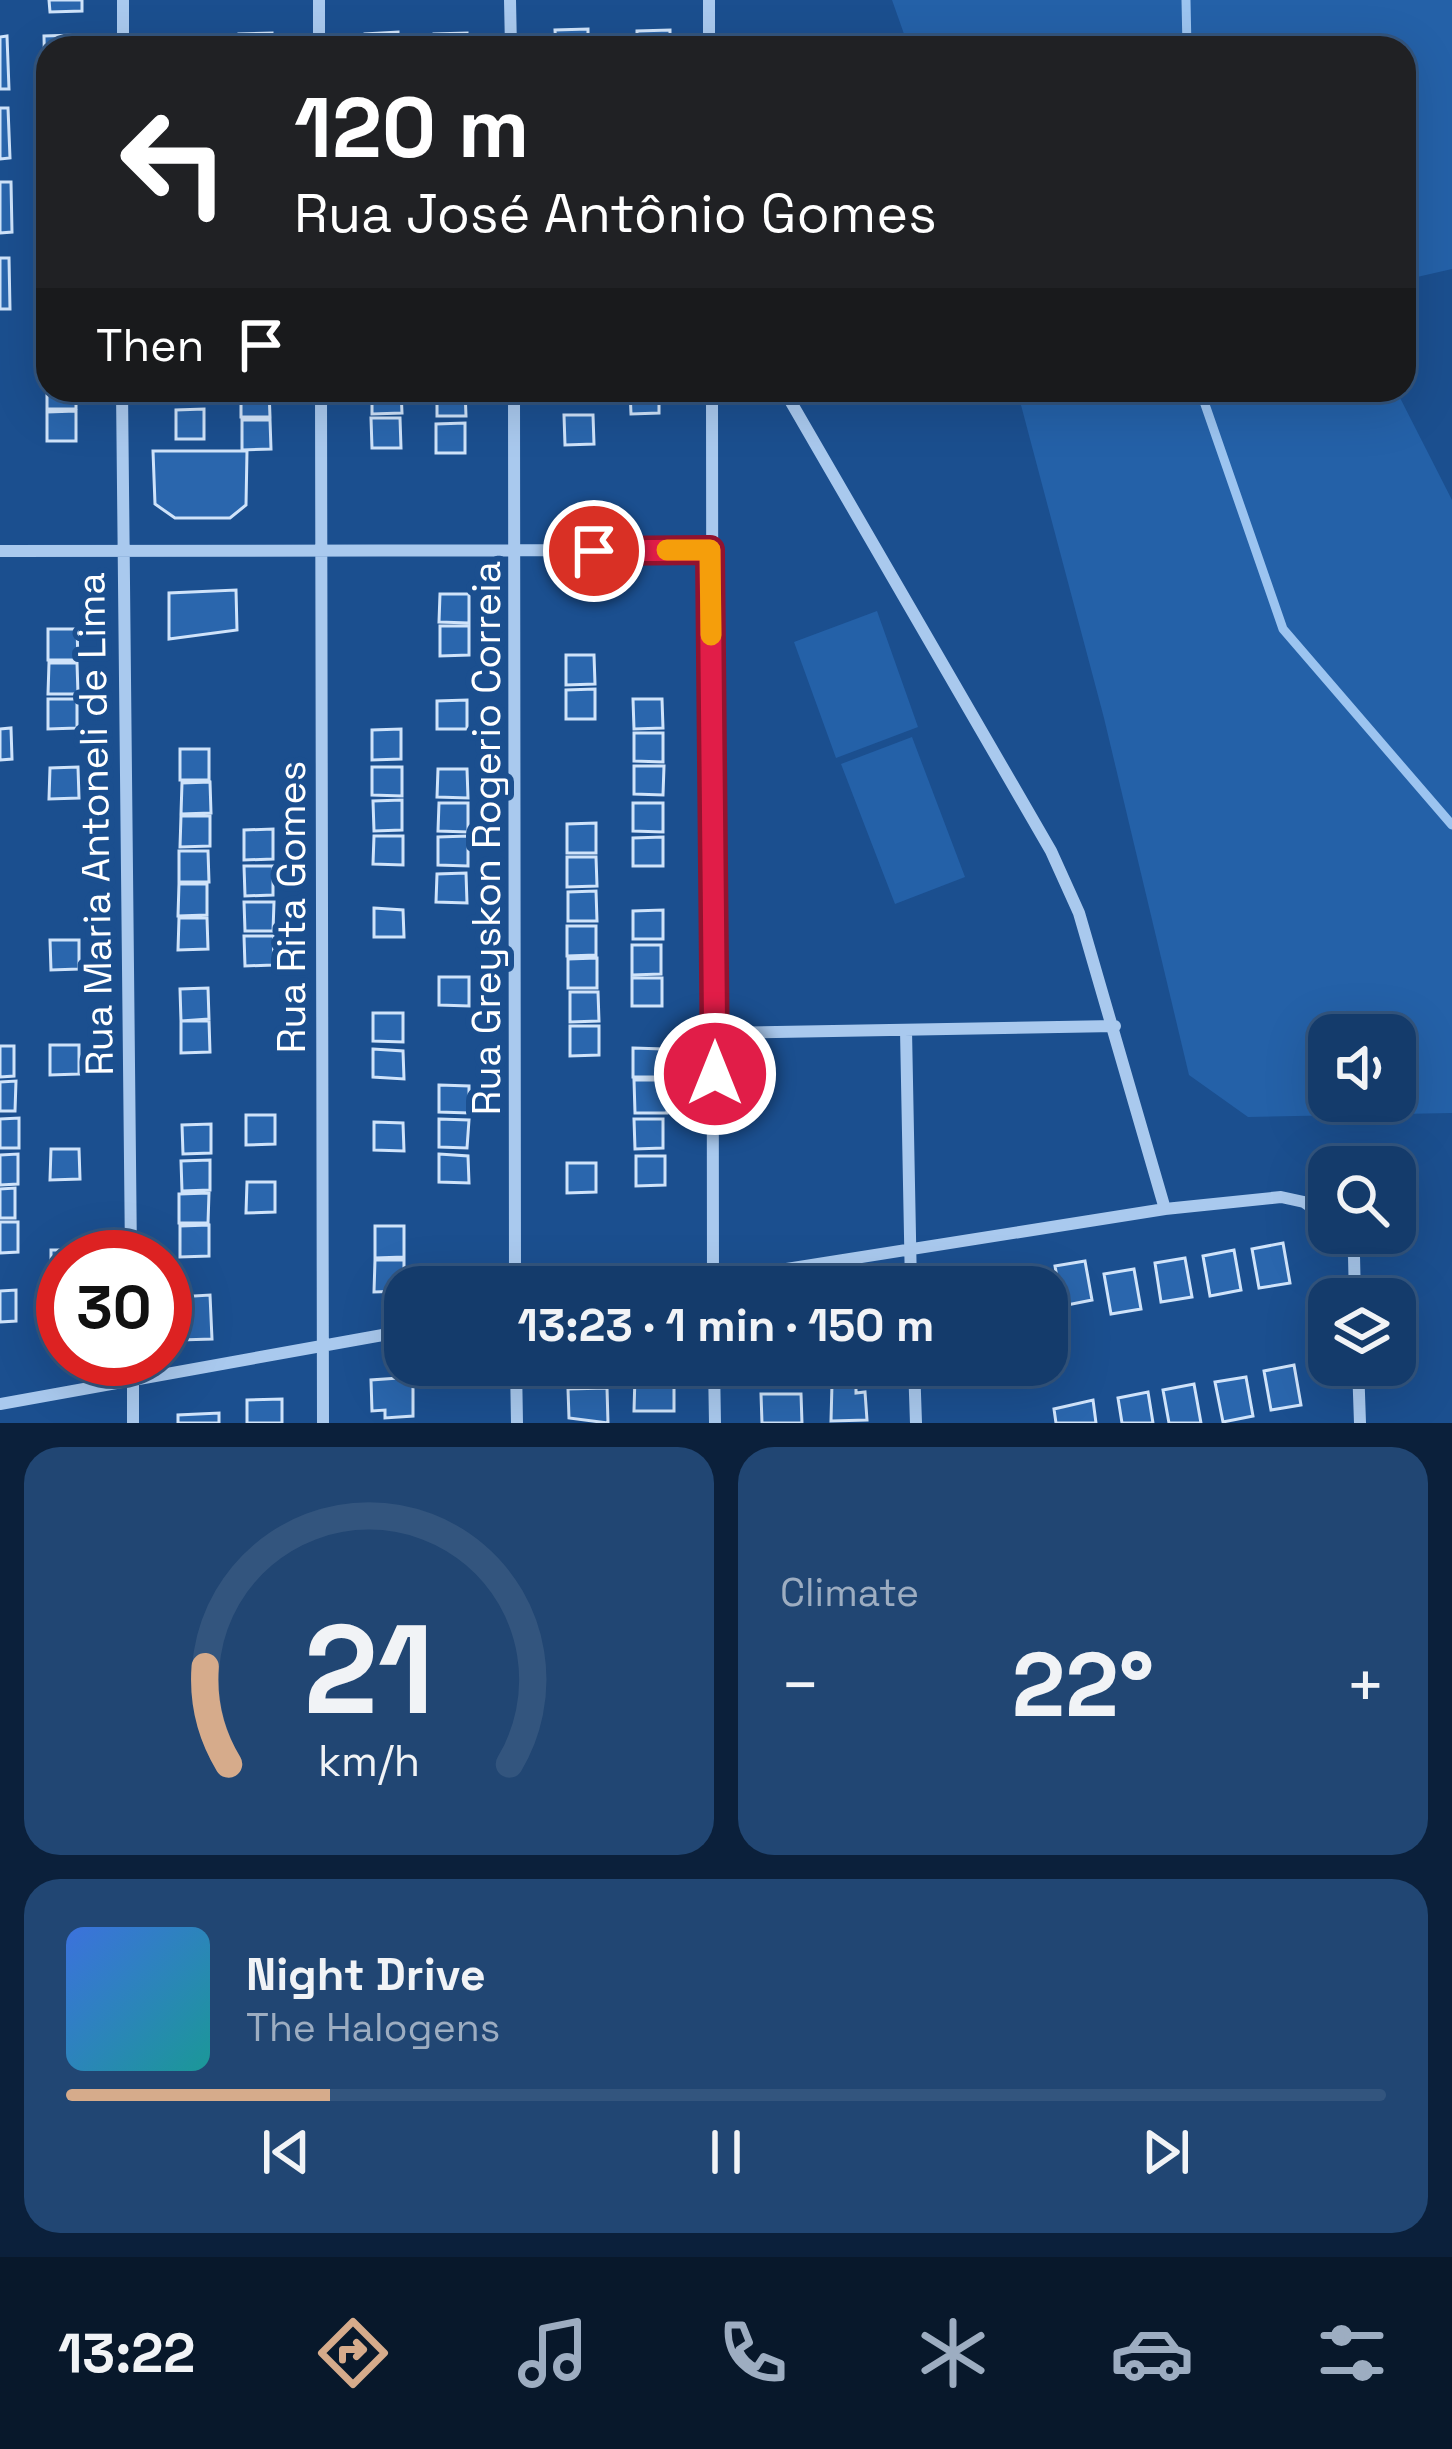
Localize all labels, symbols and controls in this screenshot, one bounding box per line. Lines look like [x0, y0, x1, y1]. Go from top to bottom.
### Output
text: 120 m [294, 74, 529, 182]
icon: left [96, 84, 252, 240]
text: Rua José Antônio Gomes [294, 179, 937, 248]
icon: arrive [228, 312, 294, 378]
text: Then [96, 317, 204, 374]
pin [543, 500, 645, 602]
icon: arrive [561, 518, 627, 584]
street label: Rua Greyskon Rogerio Correia [462, 561, 511, 1115]
street label: Rua Maria Antoneli de Lima [66, 572, 124, 1076]
street label: Rua Rita Gomes [267, 761, 316, 1053]
position arrow [652, 1011, 778, 1137]
map controls [1308, 1014, 1416, 1386]
button: sound [1308, 1014, 1416, 1122]
button: search [1308, 1146, 1416, 1254]
speed limit sign: 30 [36, 1230, 192, 1386]
button: layers [1308, 1278, 1416, 1386]
text: 13:23 · 1 min · 150 m [518, 1297, 934, 1354]
text: Climate [780, 1568, 919, 1617]
text: 21 [304, 1590, 434, 1749]
text: 22° [1012, 1627, 1154, 1742]
text: − [780, 1643, 821, 1727]
text: + [1345, 1643, 1386, 1727]
text: km/h [318, 1734, 420, 1789]
text: Night Drive [246, 1946, 486, 2003]
text: The Halogens [246, 2003, 500, 2052]
icon: previous [253, 2119, 319, 2185]
icon: pause [693, 2119, 759, 2185]
icon: next [1133, 2119, 1199, 2185]
icon: directions [311, 2311, 395, 2395]
icon: music [511, 2311, 595, 2395]
icon: phone [711, 2311, 795, 2395]
icon: climate [911, 2311, 995, 2395]
icon: car [1110, 2311, 1194, 2395]
icon: filters [1310, 2311, 1394, 2395]
text: 13:22 [58, 2319, 195, 2388]

